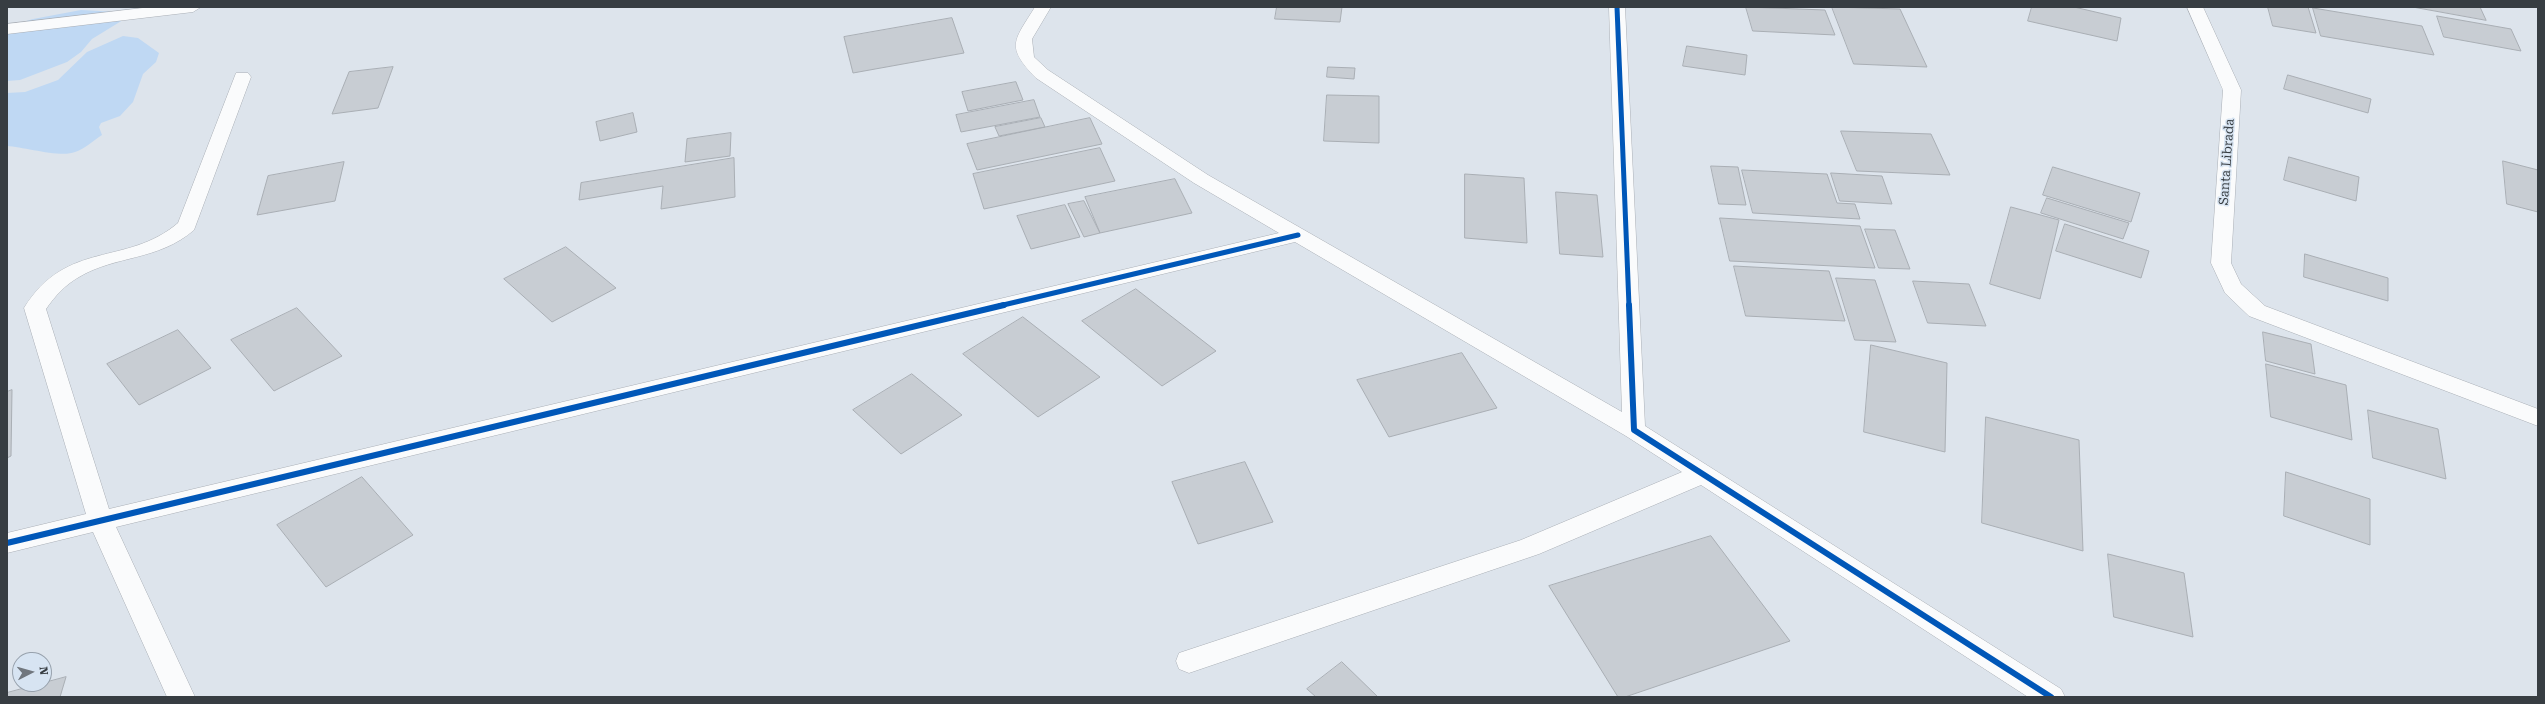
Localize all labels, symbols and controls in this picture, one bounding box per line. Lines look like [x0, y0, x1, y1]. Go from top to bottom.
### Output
street label: Santa Librada [2216, 118, 2238, 206]
north arrow [12, 652, 52, 692]
text: N [37, 666, 50, 676]

